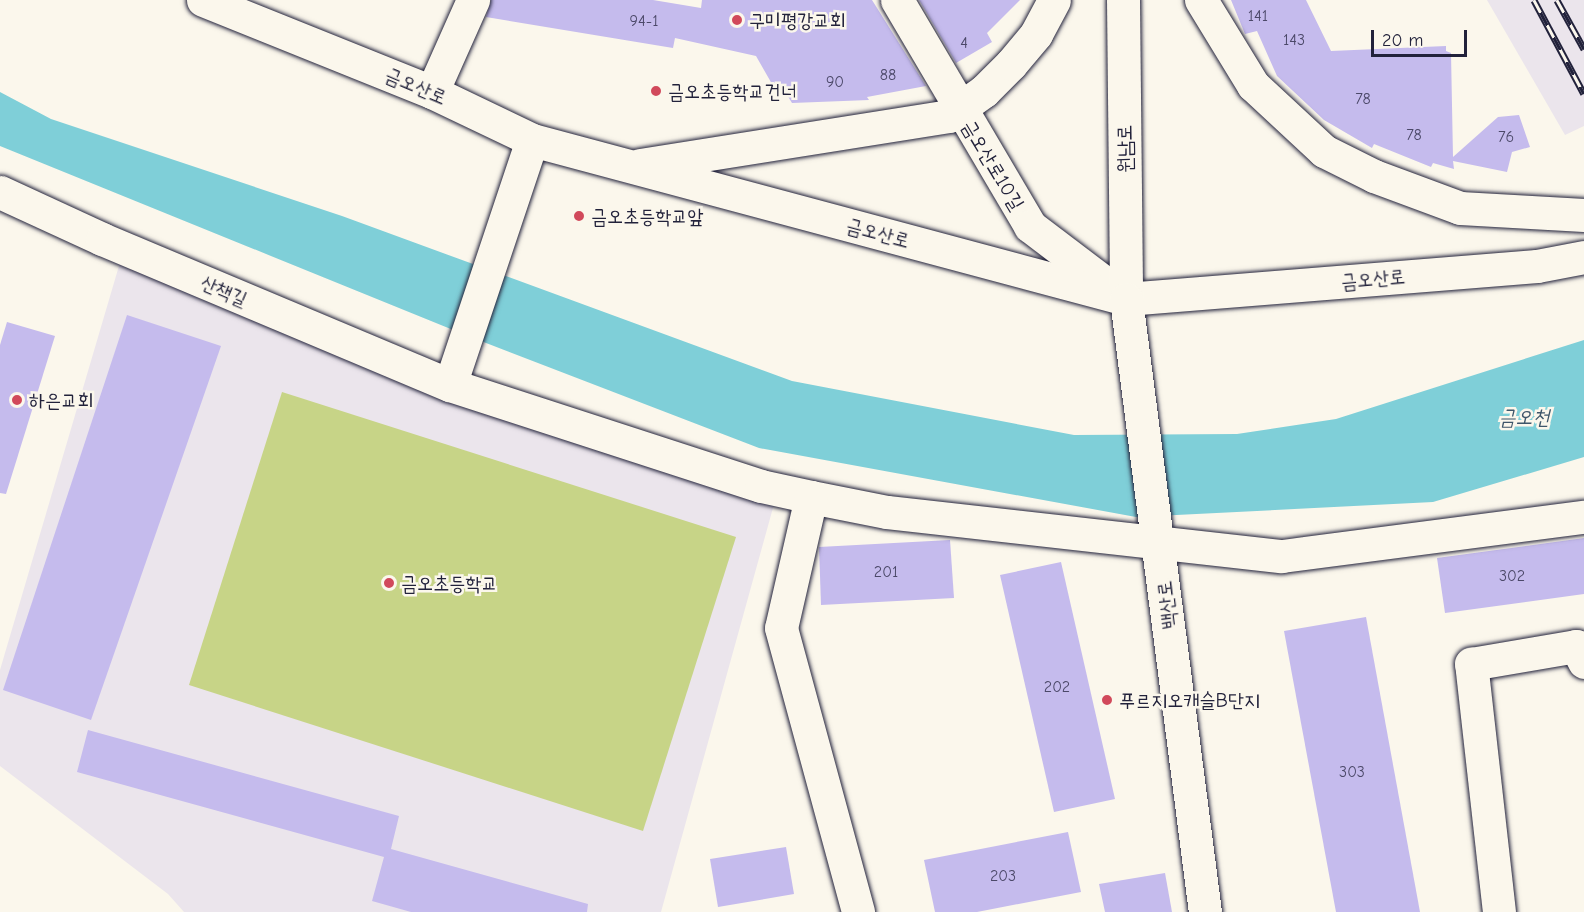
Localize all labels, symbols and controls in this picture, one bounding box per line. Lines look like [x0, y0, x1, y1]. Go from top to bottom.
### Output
house number: 141 [1248, 6, 1268, 26]
place label: 구미평강교회 [749, 8, 846, 32]
house number: 94-1 [629, 11, 659, 31]
marker: 구미평강교회 [730, 13, 744, 27]
scale bar [1374, 18, 1470, 56]
house number: 143 [1283, 30, 1305, 50]
text: 20 m [1382, 30, 1423, 51]
house number: 4 [960, 33, 968, 53]
street label: 금오산로 [382, 62, 450, 110]
house number: 88 [880, 65, 896, 85]
house number: 90 [826, 72, 844, 92]
place label: 금오초등학교건너 [668, 79, 797, 103]
marker: 금오초등학교건너 [649, 84, 663, 98]
house number: 78 [1355, 89, 1371, 109]
street label: 금오산로10길 [957, 116, 1029, 214]
street label: 원남로 [1113, 125, 1137, 173]
house number: 78 [1406, 125, 1422, 145]
house number: 76 [1498, 127, 1514, 147]
place label: 금오초등학교앞 [591, 204, 704, 228]
marker: 금오초등학교앞 [572, 209, 586, 223]
street label: 금오산로 [844, 213, 912, 253]
street label: 금오산로 [1340, 264, 1406, 294]
street label: 산책길 [197, 271, 251, 311]
place label: 하은교회 [29, 388, 93, 412]
marker: 하은교회 [10, 393, 24, 407]
water label: 금오천 [1499, 404, 1549, 430]
house number: 201 [874, 562, 898, 582]
house number: 302 [1499, 566, 1525, 586]
place label: 금오초등학교 [401, 571, 498, 595]
marker: 금오초등학교 [382, 576, 396, 590]
street label: 백산로 [1152, 580, 1182, 630]
house number: 202 [1044, 677, 1070, 697]
place label: 푸르지오캐슬B단지 [1119, 688, 1260, 712]
marker: 푸르지오캐슬B단지 [1100, 693, 1114, 707]
house number: 303 [1339, 762, 1365, 782]
house number: 203 [990, 866, 1016, 886]

